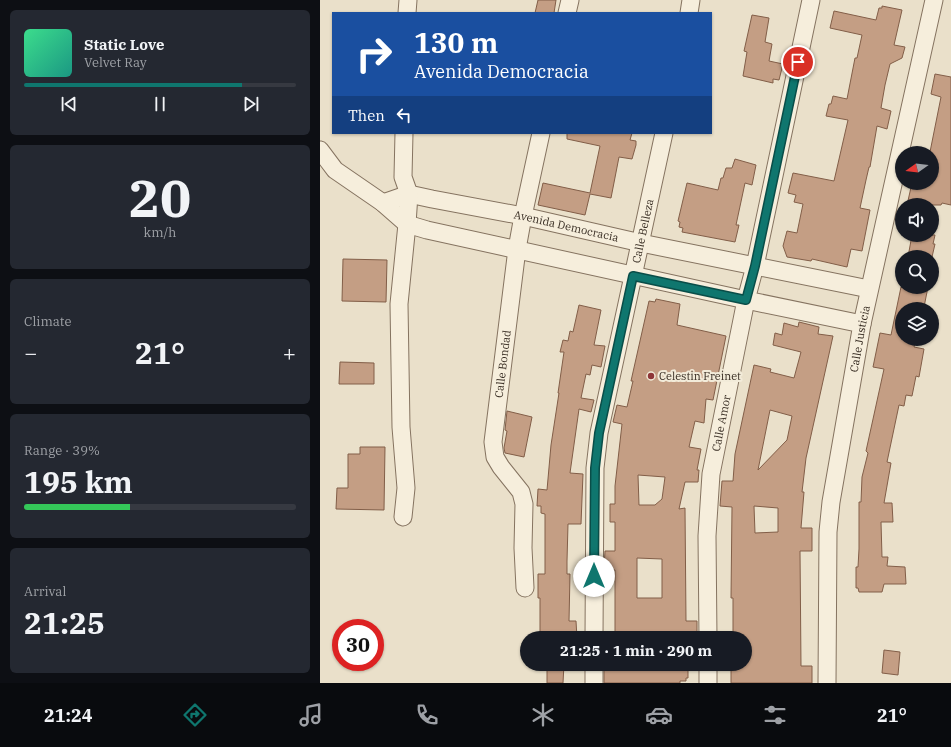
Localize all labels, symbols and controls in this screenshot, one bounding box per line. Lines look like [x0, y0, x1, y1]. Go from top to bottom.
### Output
text: 130 m [414, 24, 498, 61]
icon: right [348, 28, 400, 80]
text: Static Love [84, 35, 164, 54]
pin [781, 45, 815, 79]
icon: arrive [787, 51, 809, 73]
text: Velvet Ray [84, 54, 147, 71]
text: Avenida Democracia [414, 60, 589, 83]
icon: previous [58, 93, 80, 115]
icon: pause [149, 93, 171, 115]
icon: next [240, 93, 262, 115]
icon: left [393, 104, 415, 126]
text: Then [348, 106, 385, 125]
north arrow [895, 146, 939, 190]
map controls [895, 146, 939, 346]
text: 20 [129, 164, 191, 231]
street label: Calle Belleza [629, 197, 657, 264]
button: sound [895, 198, 939, 242]
street label: Avenida Democracia [513, 207, 620, 245]
text: km/h [144, 224, 176, 241]
button: search [895, 250, 939, 294]
button: layers [895, 302, 939, 346]
street label: Calle Justicia [847, 304, 873, 373]
text: Climate [24, 313, 71, 330]
street label: Calle Bondad [492, 329, 514, 399]
text: 21° [135, 333, 185, 372]
text: − [24, 338, 37, 367]
text: + [283, 338, 296, 367]
place label: Celestin Freinet [659, 369, 741, 383]
marker: Celestin Freinet [646, 371, 656, 381]
street label: Calle Amor [709, 394, 734, 453]
text: Range · 39% [24, 442, 100, 459]
text: 195 km [24, 462, 133, 501]
position arrow [573, 555, 615, 597]
text: Arrival [24, 583, 66, 600]
text: 21:25 [24, 603, 105, 642]
speed limit sign: 30 [332, 619, 384, 671]
text: 21:25 · 1 min · 290 m [560, 641, 712, 660]
icon: directions [181, 701, 209, 729]
icon: music [297, 701, 325, 729]
icon: phone [413, 701, 441, 729]
icon: climate [529, 701, 557, 729]
icon: car [645, 701, 673, 729]
icon: filters [761, 701, 789, 729]
text: 21:24 [44, 704, 93, 727]
text: 21° [877, 704, 907, 727]

